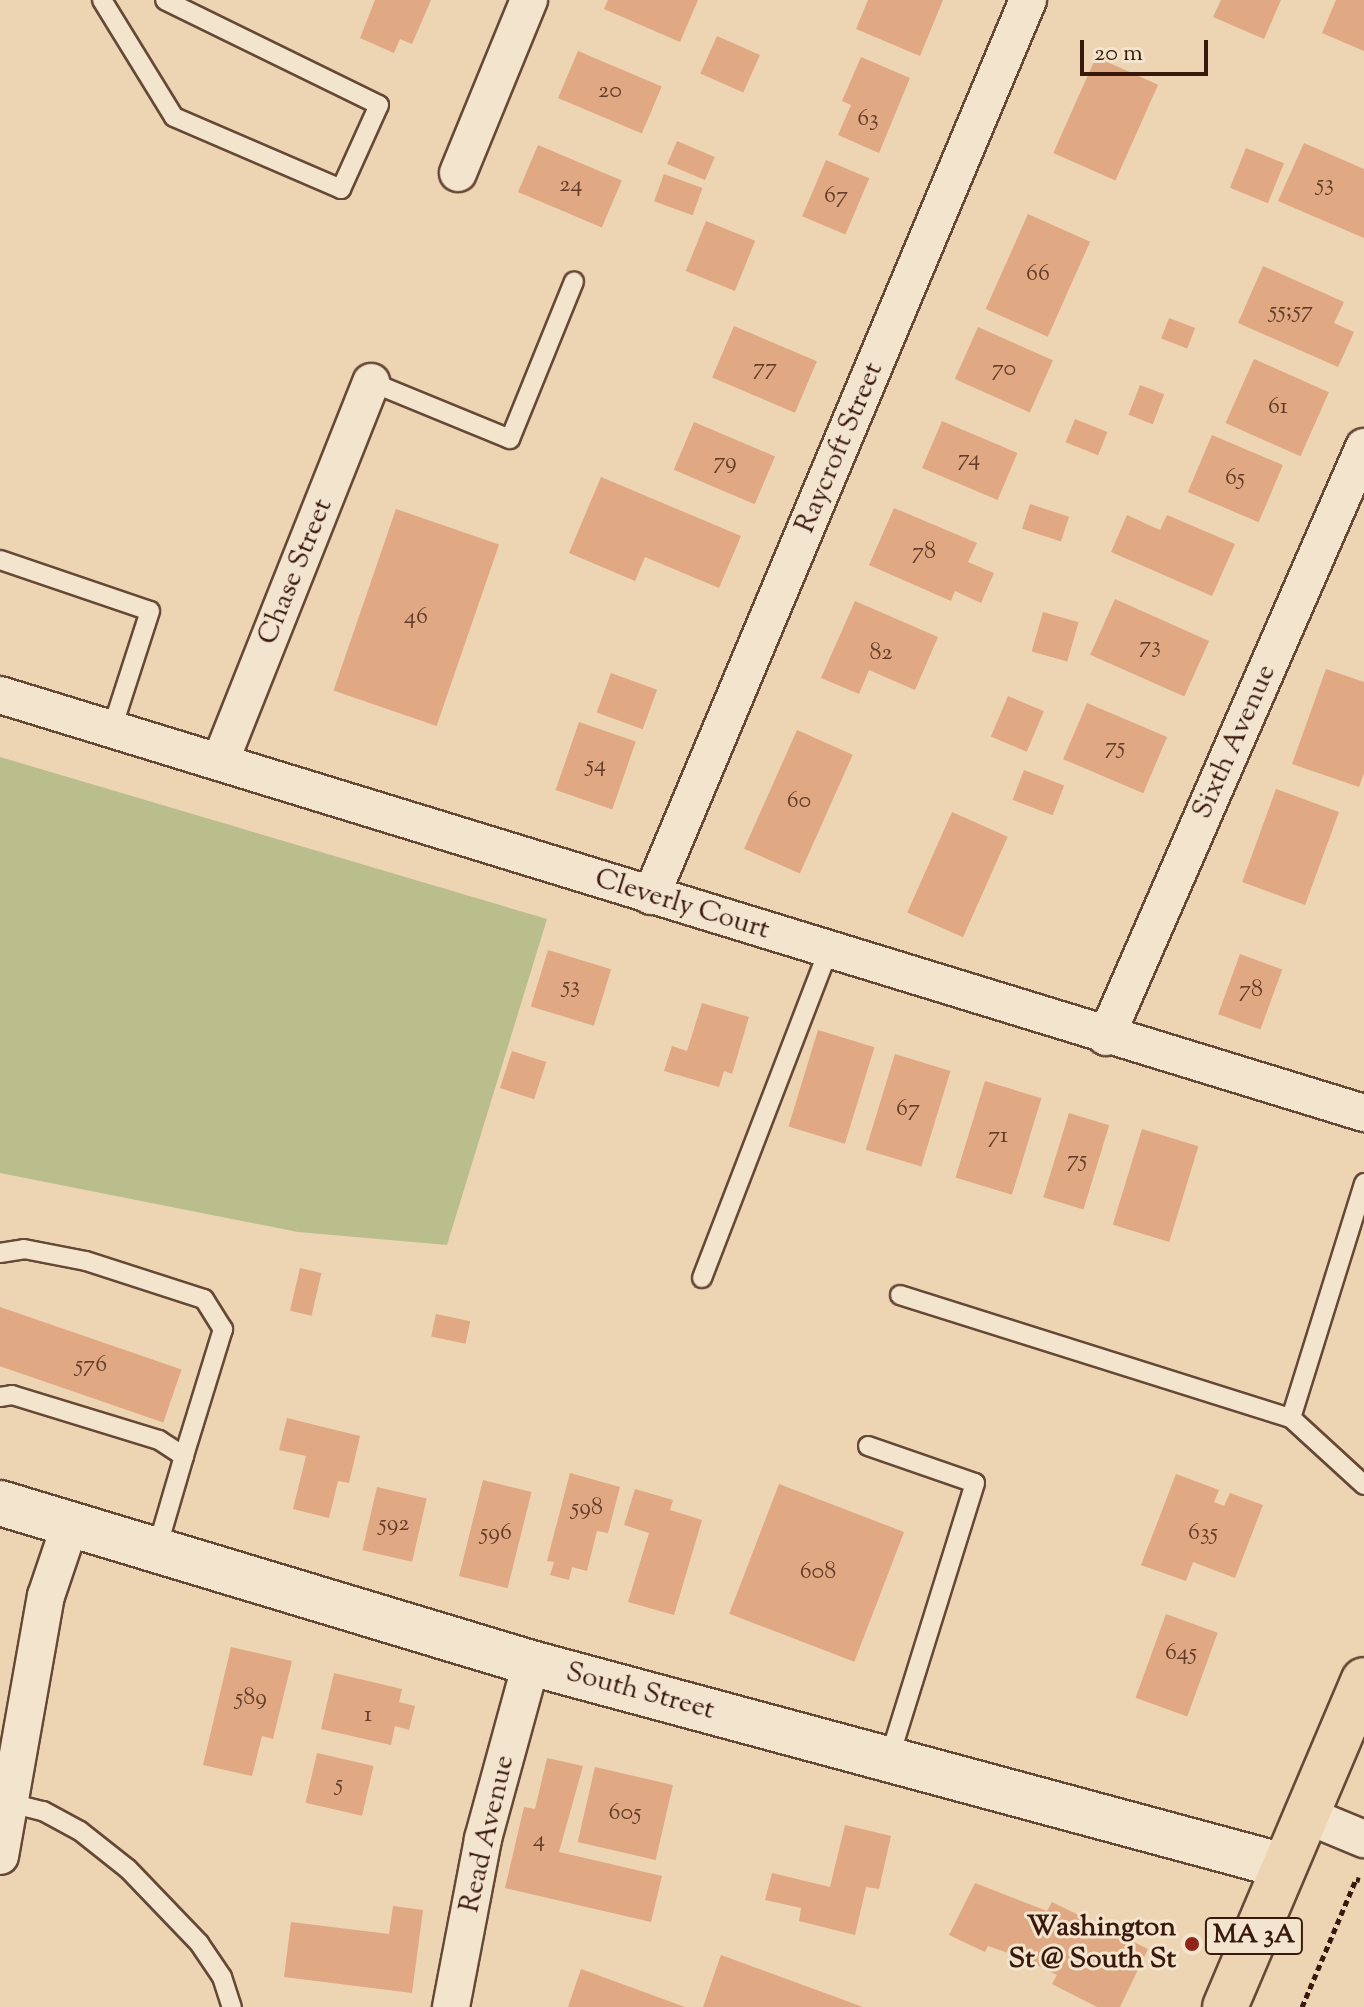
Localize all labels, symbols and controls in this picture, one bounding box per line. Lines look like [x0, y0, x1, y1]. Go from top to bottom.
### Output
scale bar [1084, 24, 1212, 74]
text: 20 m [1094, 37, 1143, 71]
house number: 20 [598, 78, 622, 106]
house number: 63 [857, 106, 879, 134]
house number: 53 [1316, 171, 1334, 199]
house number: 24 [559, 172, 583, 200]
house number: 67 [824, 183, 848, 211]
house number: 66 [1026, 261, 1050, 289]
house number: 55;57 [1269, 298, 1313, 326]
house number: 77 [753, 355, 777, 383]
house number: 70 [992, 356, 1016, 384]
street label: Raycroft Street [789, 358, 891, 538]
house number: 61 [1268, 394, 1288, 422]
house number: 74 [958, 446, 980, 474]
house number: 79 [713, 449, 737, 477]
house number: 65 [1225, 465, 1245, 493]
street label: Chase Street [252, 494, 340, 650]
house number: 78 [912, 539, 936, 567]
house number: 46 [404, 604, 428, 632]
house number: 73 [1139, 633, 1161, 661]
house number: 82 [870, 640, 892, 668]
street label: Sixth Avenue [1186, 660, 1284, 824]
house number: 75 [1105, 734, 1125, 762]
house number: 54 [586, 752, 606, 780]
house number: 60 [787, 788, 811, 816]
street label: Cleverly Court [591, 863, 773, 947]
house number: 53 [562, 973, 580, 1001]
house number: 78 [1239, 977, 1263, 1005]
house number: 67 [896, 1096, 920, 1124]
house number: 71 [988, 1123, 1008, 1151]
house number: 75 [1067, 1147, 1087, 1175]
house number: 576 [75, 1352, 107, 1380]
house number: 598 [571, 1495, 603, 1523]
house number: 592 [378, 1511, 410, 1539]
house number: 596 [480, 1520, 512, 1548]
house number: 635 [1188, 1520, 1218, 1548]
house number: 608 [800, 1559, 836, 1587]
house number: 645 [1165, 1640, 1197, 1668]
street label: South Street [562, 1656, 718, 1728]
house number: 589 [235, 1685, 267, 1713]
house number: 1 [364, 1702, 372, 1730]
street label: Read Avenue [454, 1752, 522, 1916]
house number: 5 [335, 1771, 343, 1799]
house number: 605 [609, 1800, 641, 1828]
house number: 4 [533, 1827, 545, 1855]
place label: Washington St @ South St [1008, 1911, 1176, 1977]
road number: MA 3A [1204, 1914, 1304, 1958]
marker: Washington St @ South St [1183, 1935, 1201, 1953]

